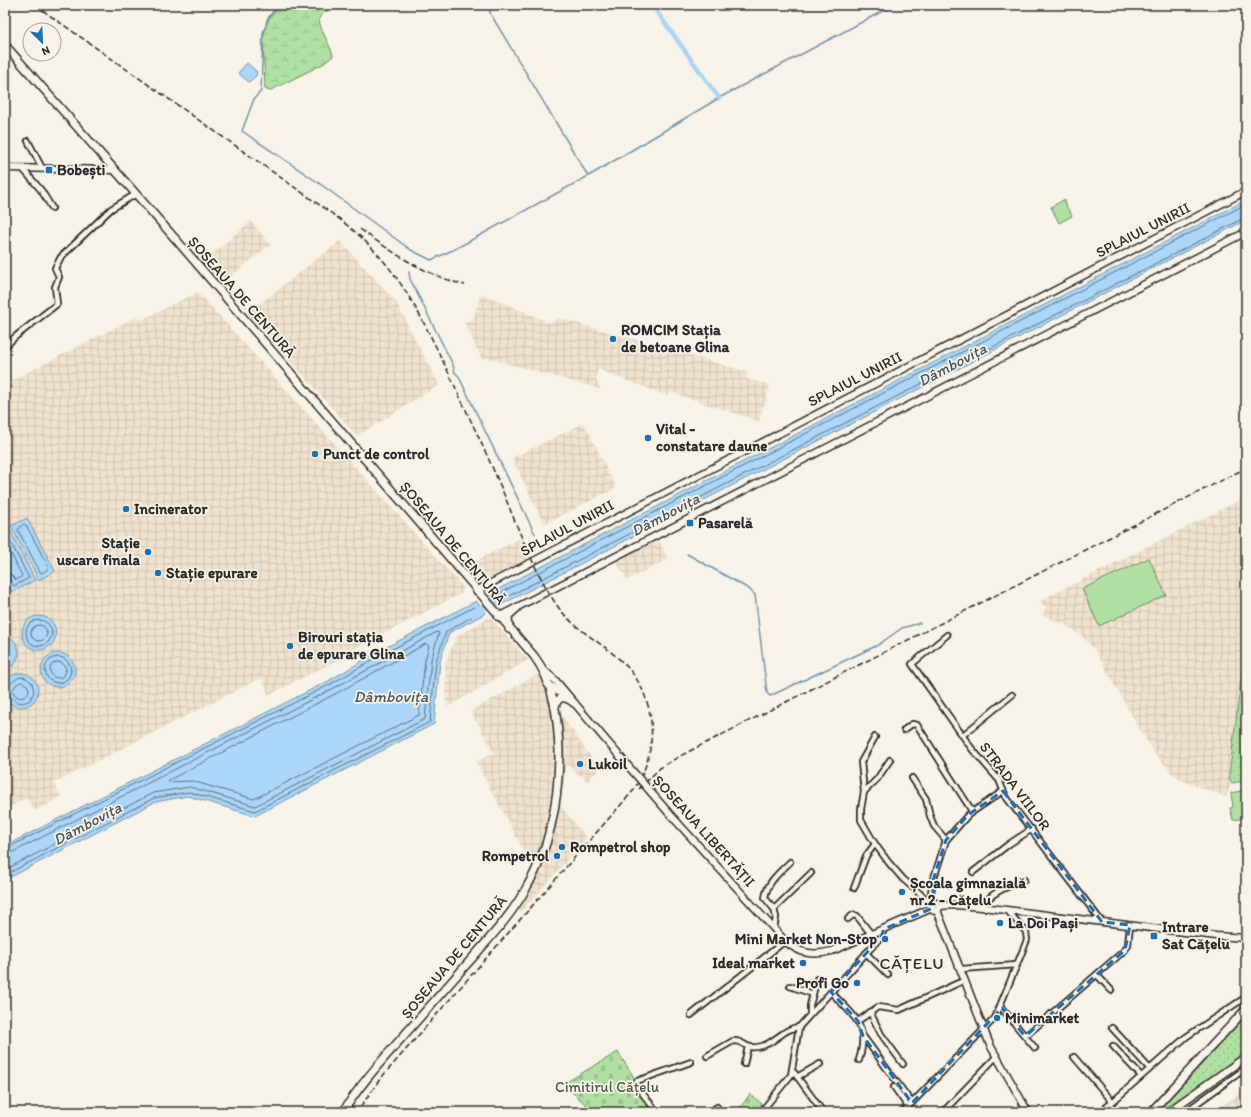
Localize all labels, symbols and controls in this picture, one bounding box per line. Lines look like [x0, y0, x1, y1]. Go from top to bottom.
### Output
north arrow [22, 22, 62, 62]
text: N [40, 43, 52, 58]
place label: Bobești [57, 161, 106, 180]
marker: Bobești [44, 165, 54, 175]
street label: SPLAIUL UNIRII [1093, 199, 1193, 261]
street label: ȘOSEAUA DE CENTURĂ [184, 233, 300, 362]
place label: ROMCIM Stația de betoane Glina [621, 321, 730, 356]
marker: ROMCIM Stația de betoane Glina [608, 334, 618, 344]
water label: Dâmbovița [915, 338, 990, 390]
street label: SPLAIUL UNIRII [805, 348, 905, 410]
place label: Vital - constatare daune [656, 420, 768, 455]
marker: Vital - constatare daune [643, 433, 653, 443]
place label: Punct de control [323, 445, 430, 463]
marker: Punct de control [310, 449, 320, 459]
street label: ȘOSEAUA DE CENTURĂ [396, 478, 510, 609]
water label: Dâmbovița [628, 488, 703, 540]
street label: SPLAIUL UNIRII [517, 496, 617, 560]
place label: Incinerator [134, 500, 208, 518]
marker: Incinerator [121, 504, 131, 514]
place label: Pasarelă [698, 514, 753, 532]
marker: Pasarelă [685, 518, 695, 528]
place label: Stație uscare finala [56, 534, 141, 569]
marker: Stație uscare finala [143, 547, 153, 557]
place label: Stație epurare [166, 564, 258, 583]
marker: Stație epurare [153, 568, 163, 578]
place label: Birouri stația de epurare Glina [298, 628, 405, 664]
marker: Birouri stația de epurare Glina [285, 641, 295, 651]
water label: Dâmbovița [354, 687, 429, 706]
street label: STRADA VIILOR [976, 738, 1054, 834]
place label: Lukoil [588, 755, 628, 773]
marker: Lukoil [575, 759, 585, 769]
street label: ȘOSEAUA LIBERTĂȚII [649, 771, 759, 891]
water label: Dâmbovița [50, 797, 125, 849]
place label: Rompetrol shop [570, 838, 671, 857]
marker: Rompetrol shop [557, 842, 567, 852]
place label: Rompetrol [482, 847, 550, 866]
marker: Rompetrol [552, 851, 562, 861]
place label: Școala gimnazială nr.2 - Cățelu [909, 874, 1026, 910]
marker: Școala gimnazială nr.2 - Cățelu [897, 887, 907, 897]
street label: ȘOSEAUA DE CENTURĂ [397, 891, 511, 1022]
place label: La Doi Pași [1008, 914, 1078, 933]
marker: La Doi Pași [995, 918, 1005, 928]
place label: Intrare Sat Cățelu [1162, 918, 1231, 954]
place label: Mini Market Non-Stop [735, 930, 877, 949]
marker: Intrare Sat Cățelu [1149, 931, 1159, 941]
marker: Mini Market Non-Stop [880, 934, 890, 944]
district label: CĂȚELU [879, 953, 945, 973]
place label: Ideal market [712, 954, 795, 972]
marker: Ideal market [798, 958, 808, 968]
place label: Profi Go [796, 974, 849, 992]
marker: Profi Go [852, 978, 862, 988]
place label: Minimarket [1005, 1009, 1080, 1027]
marker: Minimarket [992, 1013, 1002, 1023]
park label: Cimitirul Cățelu [555, 1078, 660, 1096]

